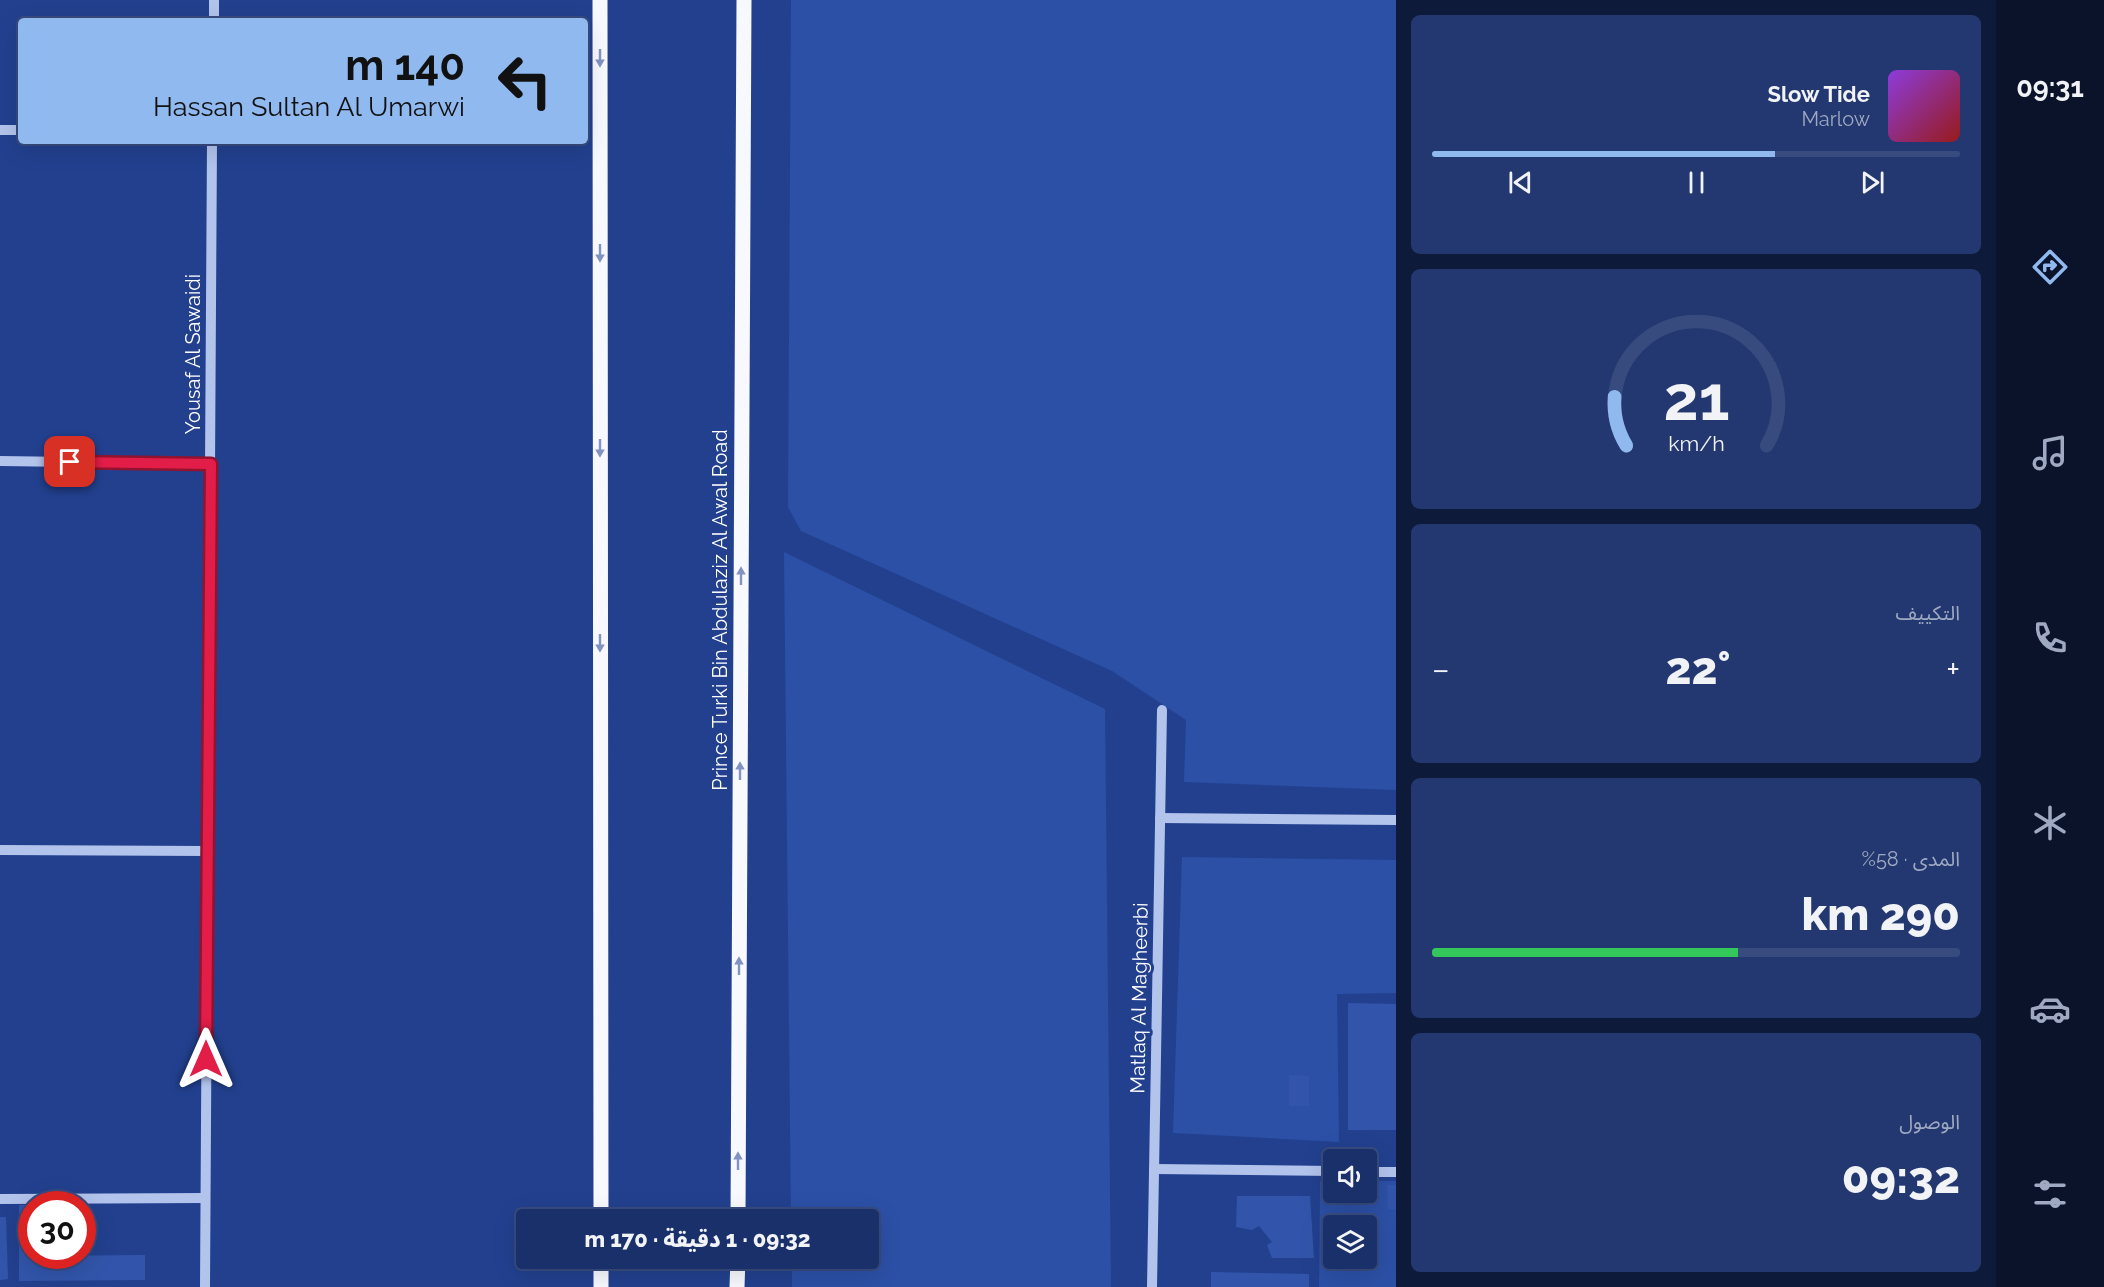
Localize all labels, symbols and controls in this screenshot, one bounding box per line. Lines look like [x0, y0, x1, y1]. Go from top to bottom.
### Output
text: 140 m [345, 41, 465, 90]
icon: left [486, 42, 564, 120]
one-way arrow [595, 49, 605, 68]
text: 09:31 [2016, 72, 2084, 103]
text: Slow Tide [1768, 81, 1870, 107]
text: Hassan Sultan Al Umarwi [153, 91, 465, 122]
text: Marlow [1801, 107, 1870, 131]
icon: previous [1504, 166, 1537, 199]
icon: pause [1680, 166, 1713, 199]
icon: next [1856, 166, 1889, 199]
one-way arrow [595, 244, 605, 263]
icon: directions [2029, 246, 2071, 288]
street label: Yousaf Al Sawaidi [181, 274, 205, 434]
text: 21 [1663, 361, 1729, 435]
street label: Prince Turki Bin Abdulaziz Al Awal Road [708, 429, 732, 791]
text: km/h [1668, 432, 1724, 457]
icon: music [2029, 432, 2071, 474]
pin [44, 436, 95, 487]
one-way arrow [595, 439, 605, 458]
icon: arrive [53, 445, 86, 478]
one-way arrow [736, 567, 746, 586]
text: التكييف [1896, 601, 1960, 625]
icon: phone [2029, 617, 2071, 659]
one-way arrow [595, 634, 605, 653]
text: 22° [1665, 642, 1731, 695]
text: − [1432, 650, 1450, 689]
text: + [1946, 650, 1960, 689]
one-way arrow [735, 762, 745, 781]
icon: climate [2029, 802, 2071, 844]
text: المدى · 58% [1862, 847, 1960, 871]
text: 290 km [1802, 888, 1960, 941]
street label: Matlaq Al Magheerbi [1125, 902, 1153, 1094]
one-way arrow [734, 957, 744, 976]
icon: car [2029, 988, 2071, 1030]
position arrow [174, 1027, 238, 1091]
text: الوصول [1899, 1110, 1960, 1134]
map controls [1323, 1149, 1377, 1269]
button: sound [1323, 1149, 1377, 1203]
text: 09:32 [1842, 1151, 1960, 1204]
one-way arrow [733, 1152, 743, 1171]
icon: filters [2029, 1173, 2071, 1215]
speed limit sign: 30 [18, 1191, 96, 1269]
button: layers [1323, 1215, 1377, 1269]
text: 09:32 · 1 دقيقة · 170 m [584, 1226, 811, 1252]

